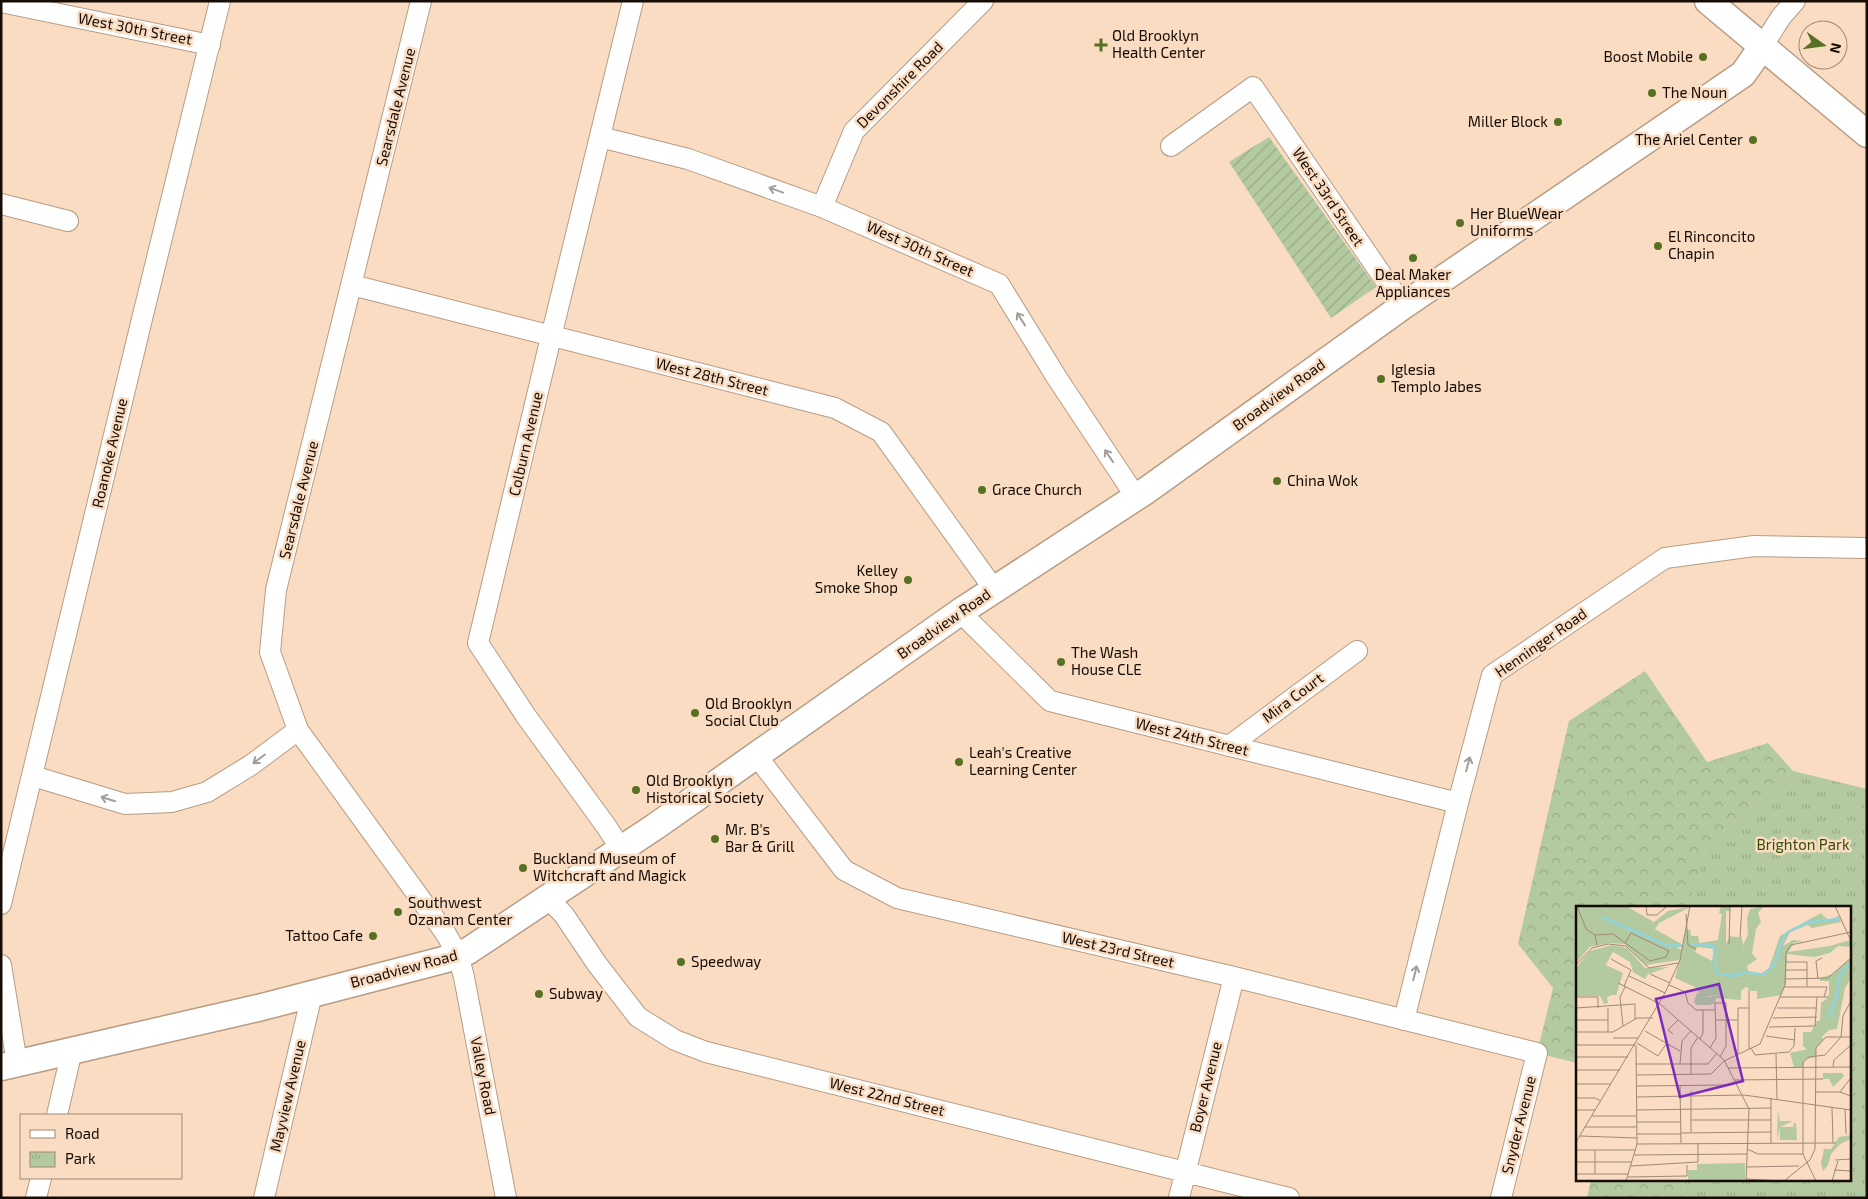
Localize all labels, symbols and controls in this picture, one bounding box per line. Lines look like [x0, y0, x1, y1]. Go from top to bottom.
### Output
street label: West 30th Street [77, 8, 194, 48]
north arrow [1798, 20, 1848, 70]
place label: Old Brooklyn Health Center [1112, 26, 1206, 61]
street label: Devonshire Road [852, 37, 946, 131]
marker: Old Brooklyn Health Center [1094, 38, 1108, 52]
text: N [1827, 41, 1846, 55]
street label: Searsdale Avenue [372, 46, 418, 168]
place label: Boost Mobile [1604, 47, 1693, 65]
marker: Boost Mobile [1697, 51, 1709, 63]
place label: The Noun [1662, 83, 1727, 101]
marker: The Noun [1646, 87, 1658, 99]
place label: Miller Block [1468, 112, 1548, 130]
marker: Miller Block [1552, 116, 1564, 128]
place label: The Ariel Center [1635, 130, 1743, 148]
marker: The Ariel Center [1747, 134, 1759, 146]
street label: West 33rd Street [1289, 144, 1369, 249]
one-way arrow [768, 185, 784, 194]
place label: Her BlueWear Uniforms [1470, 204, 1564, 239]
street label: West 30th Street [864, 216, 977, 280]
marker: Her BlueWear Uniforms [1454, 217, 1466, 229]
place label: El Rinconcito Chapin [1668, 227, 1755, 262]
marker: El Rinconcito Chapin [1652, 240, 1664, 252]
marker: Deal Maker Appliances [1407, 252, 1419, 264]
place label: Deal Maker Appliances [1375, 265, 1451, 300]
one-way arrow [1016, 313, 1026, 327]
street label: West 28th Street [654, 353, 771, 399]
street label: Broadview Road [1229, 355, 1328, 434]
place label: Iglesia Templo Jabes [1391, 360, 1482, 395]
marker: Iglesia Templo Jabes [1375, 373, 1387, 385]
street label: Colburn Avenue [504, 390, 546, 498]
street label: Roanoke Avenue [88, 396, 130, 509]
street label: Searsdale Avenue [275, 439, 321, 561]
one-way arrow [1104, 449, 1115, 463]
place label: China Wok [1287, 471, 1359, 489]
marker: China Wok [1271, 475, 1283, 487]
place label: Grace Church [992, 480, 1082, 498]
marker: Grace Church [976, 484, 988, 496]
place label: Kelley Smoke Shop [815, 561, 898, 596]
marker: Kelley Smoke Shop [902, 574, 914, 586]
street label: Broadview Road [893, 584, 994, 662]
street label: Henninger Road [1491, 604, 1590, 680]
place label: The Wash House CLE [1071, 643, 1142, 678]
marker: The Wash House CLE [1055, 656, 1067, 668]
street label: Mira Court [1258, 668, 1327, 726]
place label: Old Brooklyn Social Club [705, 694, 792, 729]
marker: Old Brooklyn Social Club [689, 707, 701, 719]
street label: West 24th Street [1134, 713, 1251, 759]
place label: Leah's Creative Learning Center [969, 743, 1077, 778]
one-way arrow [252, 754, 266, 764]
marker: Leah's Creative Learning Center [953, 756, 965, 768]
one-way arrow [1464, 757, 1473, 773]
place label: Old Brooklyn Historical Society [646, 771, 764, 806]
marker: Old Brooklyn Historical Society [630, 784, 642, 796]
one-way arrow [100, 793, 116, 803]
place label: Mr. B's Bar & Grill [725, 820, 795, 855]
marker: Mr. B's Bar & Grill [709, 833, 721, 845]
park label: Brighton Park [1756, 835, 1850, 853]
place label: Buckland Museum of Witchcraft and Magick [533, 849, 687, 884]
marker: Buckland Museum of Witchcraft and Magick [517, 862, 529, 874]
place label: Southwest Ozanam Center [408, 893, 512, 928]
marker: Southwest Ozanam Center [392, 906, 404, 918]
inset map [1576, 906, 1850, 1182]
place label: Tattoo Cafe [285, 926, 363, 944]
street label: West 23rd Street [1060, 927, 1177, 971]
marker: Tattoo Cafe [367, 930, 379, 942]
street label: Broadview Road [348, 945, 459, 991]
place label: Speedway [691, 952, 761, 970]
marker: Speedway [675, 956, 687, 968]
one-way arrow [1411, 965, 1420, 981]
place label: Subway [549, 984, 603, 1002]
marker: Subway [533, 988, 545, 1000]
street label: Valley Road [468, 1035, 500, 1116]
street label: Mayview Avenue [265, 1038, 309, 1154]
street label: Boyer Avenue [1185, 1040, 1225, 1134]
street label: West 22nd Street [828, 1073, 947, 1119]
street label: Snyder Avenue [1497, 1074, 1539, 1176]
legend [20, 1114, 182, 1179]
text: Road [65, 1124, 100, 1142]
text: Park [65, 1149, 96, 1167]

